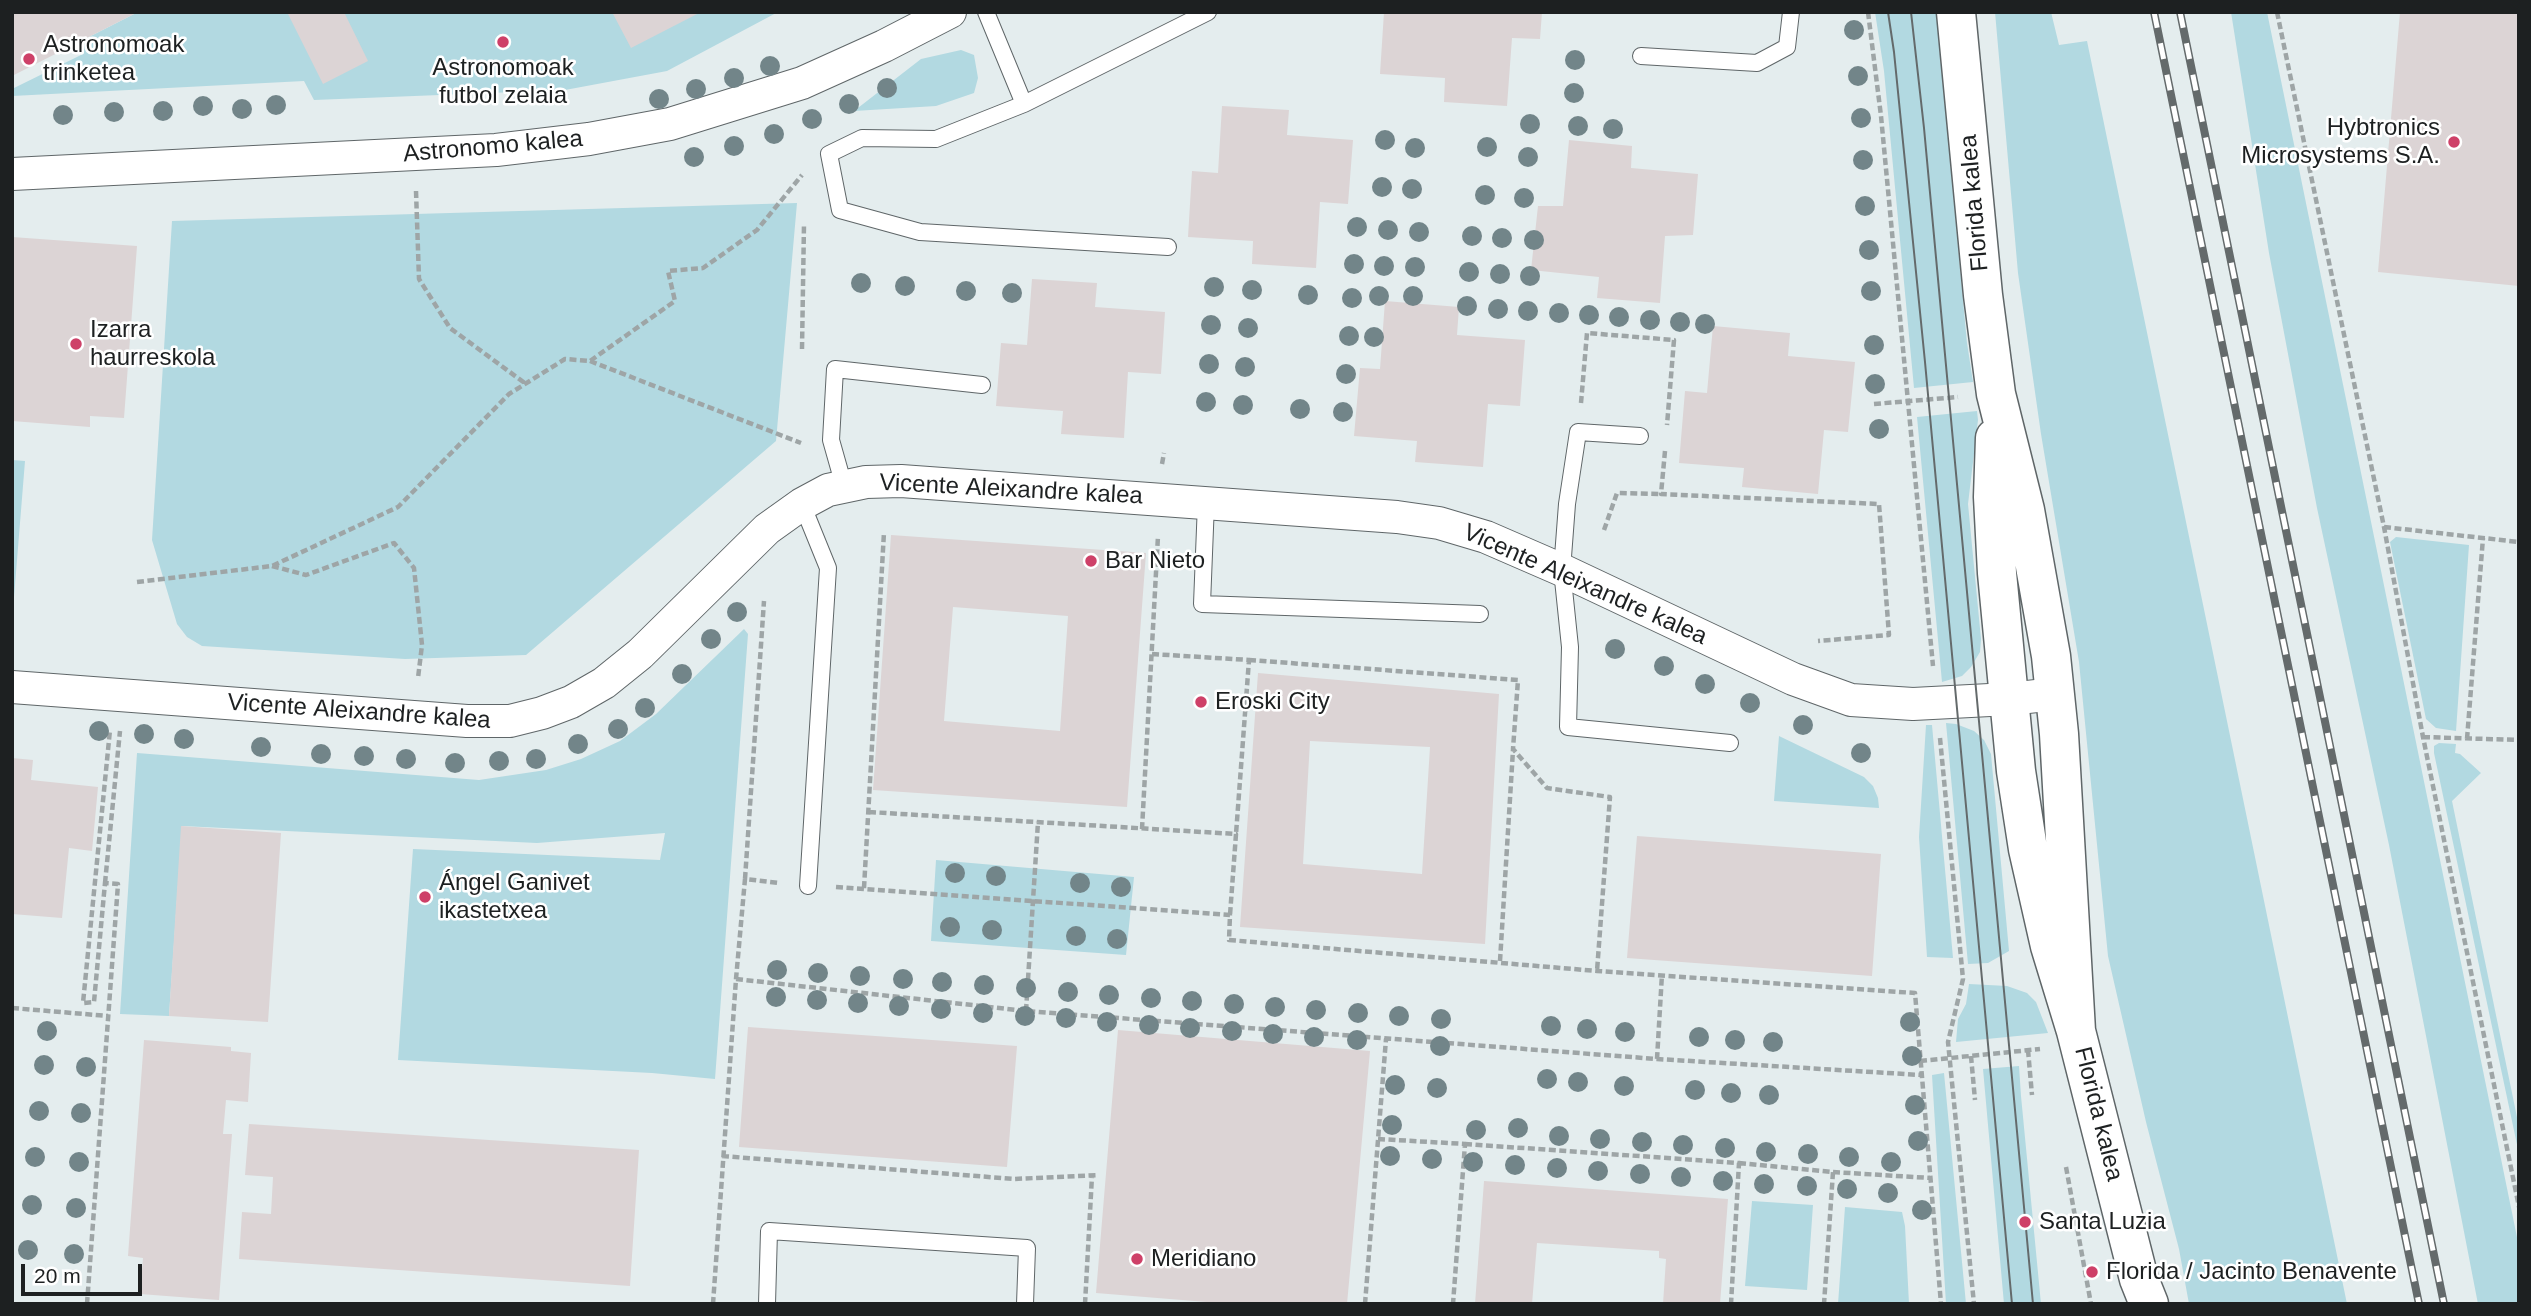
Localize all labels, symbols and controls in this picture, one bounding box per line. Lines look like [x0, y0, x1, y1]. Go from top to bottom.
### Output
place label: Astronomoak trinketea [43, 31, 184, 87]
marker: Astronomoak futbol zelaia [495, 34, 511, 50]
marker: Astronomoak trinketea [21, 51, 37, 67]
place label: Astronomoak futbol zelaia [432, 54, 574, 110]
place label: Hybtronics Microsystems S.A. [2241, 114, 2440, 170]
street label: Astronomo kalea [402, 125, 584, 169]
street label: Florida kalea [1955, 133, 1995, 273]
marker: Hybtronics Microsystems S.A. [2446, 134, 2462, 150]
place label: Izarra haurreskola [90, 316, 215, 372]
marker: Izarra haurreskola [68, 336, 84, 352]
street label: Vicente Aleixandre kalea [879, 469, 1143, 511]
street label: Vicente Aleixandre kalea [1459, 518, 1711, 652]
place label: Bar Nieto [1105, 547, 1205, 575]
marker: Bar Nieto [1083, 553, 1099, 569]
street label: Vicente Aleixandre kalea [226, 688, 492, 736]
place label: Eroski City [1215, 688, 1330, 716]
marker: Eroski City [1193, 694, 1209, 710]
place label: Ángel Ganivet ikastetxea [439, 869, 590, 925]
marker: Ángel Ganivet ikastetxea [417, 889, 433, 905]
street label: Florida kalea [2067, 1044, 2129, 1184]
place label: Santa Luzia [2039, 1208, 2166, 1236]
marker: Santa Luzia [2017, 1214, 2033, 1230]
place label: Meridiano [1151, 1245, 1256, 1273]
scale bar [24, 1250, 145, 1294]
marker: Meridiano [1129, 1251, 1145, 1267]
place label: Florida / Jacinto Benavente [2106, 1258, 2397, 1286]
text: 20 m [34, 1264, 81, 1287]
marker: Florida / Jacinto Benavente [2084, 1264, 2100, 1280]

